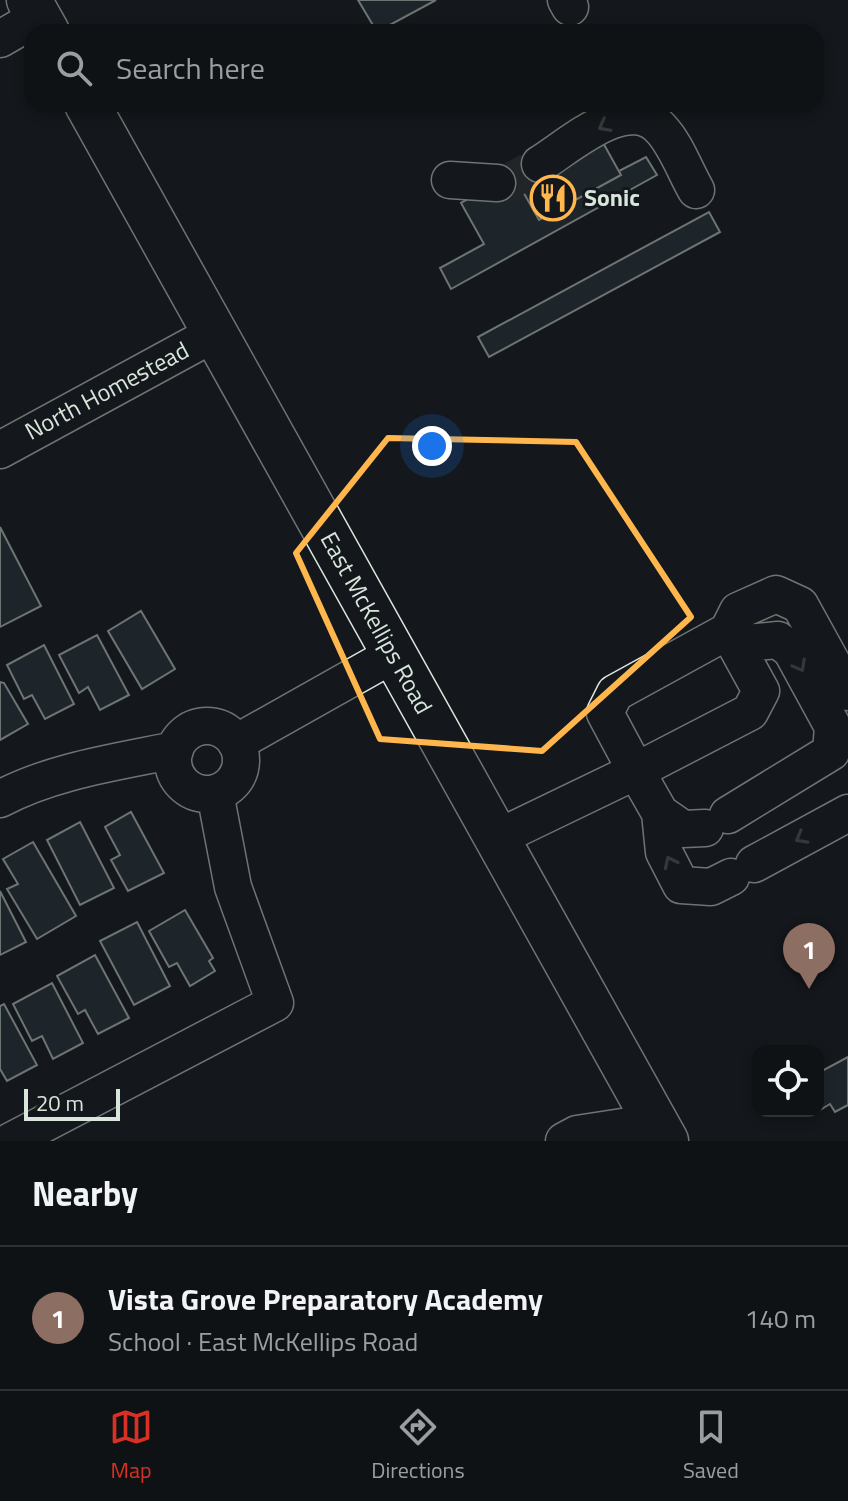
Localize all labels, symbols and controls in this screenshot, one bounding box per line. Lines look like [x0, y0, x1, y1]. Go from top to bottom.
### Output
search box [24, 24, 824, 112]
text: Search here [116, 45, 265, 91]
icon: search [52, 46, 96, 90]
one-way arrow [598, 116, 613, 132]
restaurant icon: Sonic [529, 174, 577, 222]
place label: Sonic [584, 179, 640, 215]
street label: North Homestead [18, 332, 195, 449]
your location [412, 426, 452, 466]
street label: East McKellips Road [312, 525, 442, 720]
one-way arrow [791, 658, 806, 672]
one-way arrow [795, 829, 809, 844]
one-way arrow [664, 855, 680, 870]
pin: 1 [783, 923, 835, 989]
map controls [752, 1045, 824, 1117]
button: locate [752, 1045, 824, 1117]
scale bar [24, 1085, 120, 1121]
text: 20 m [36, 1086, 84, 1120]
text: Nearby [32, 1167, 138, 1219]
text: Vista Grove Preparatory Academy [108, 1276, 543, 1322]
text: 1 [51, 1299, 65, 1338]
text: 140 m [745, 1299, 816, 1338]
text: School · East McKellips Road [108, 1322, 418, 1361]
tab: Map [109, 1405, 153, 1487]
tab: Directions [371, 1405, 465, 1487]
tab: Saved [683, 1405, 739, 1487]

